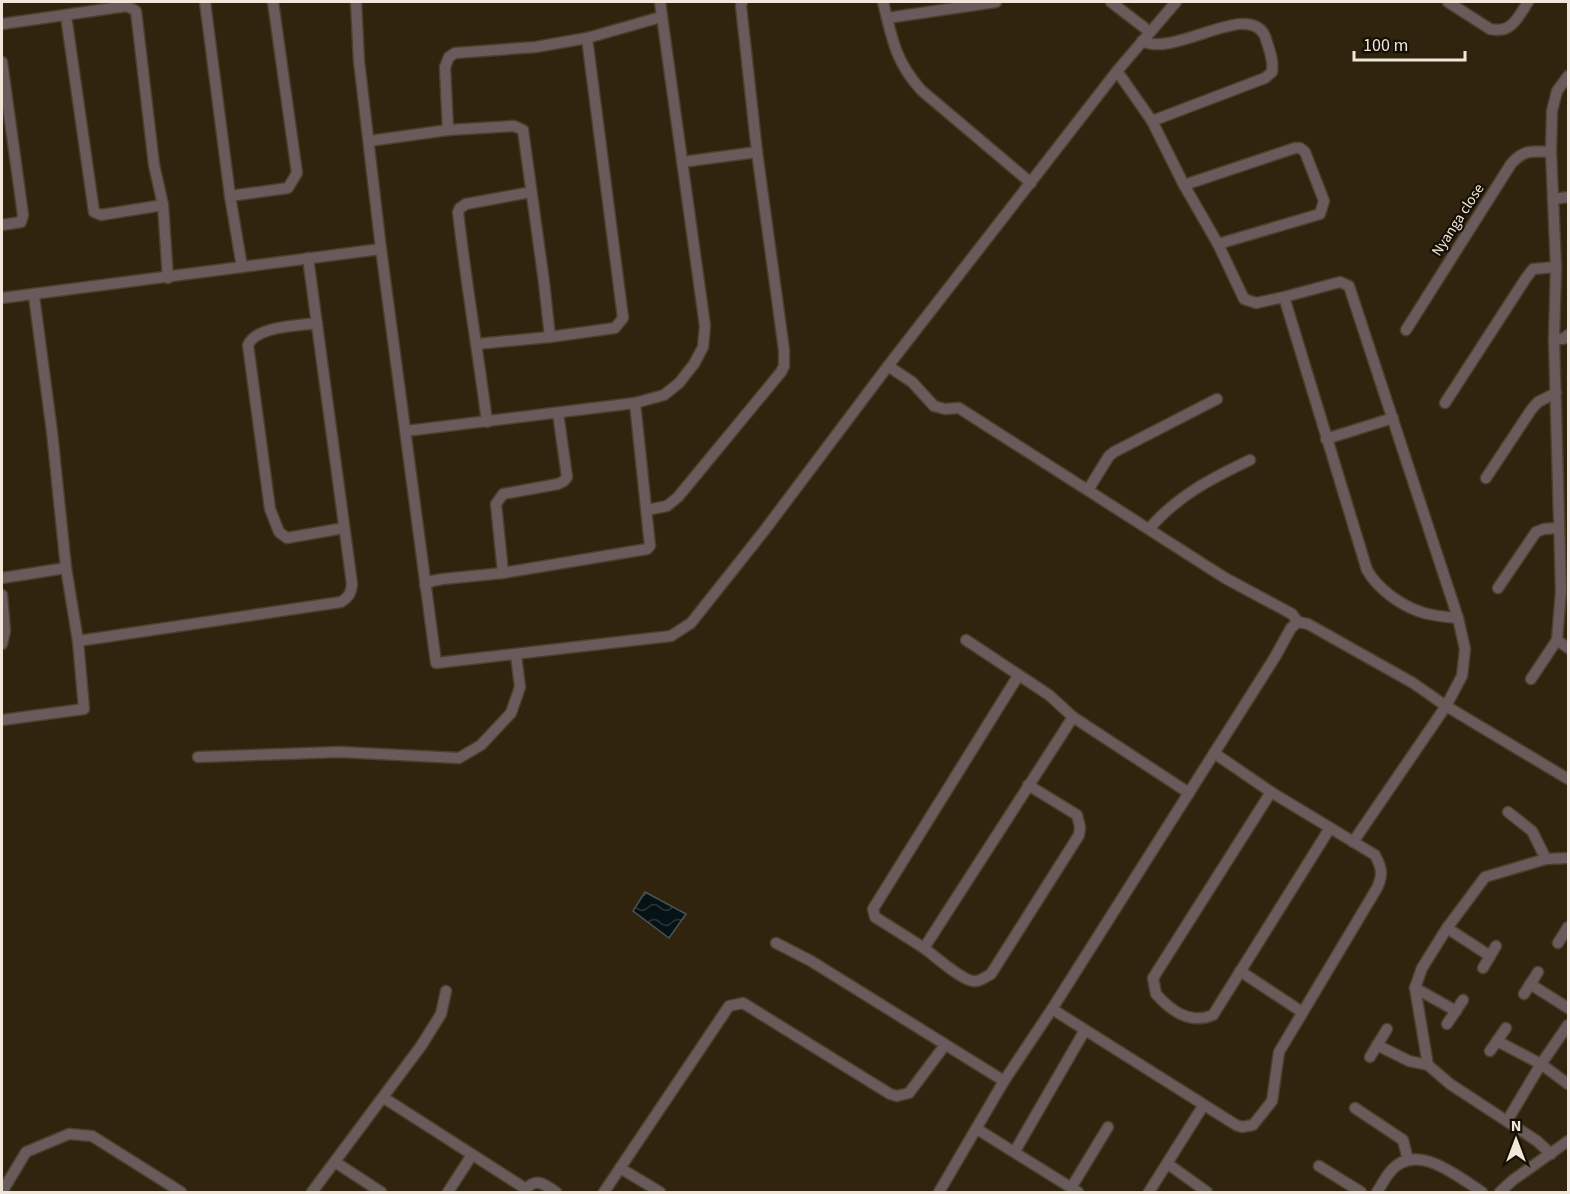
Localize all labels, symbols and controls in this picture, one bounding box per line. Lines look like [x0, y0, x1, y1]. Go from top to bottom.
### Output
scale bar [1354, 24, 1465, 62]
text: 100 m [1363, 33, 1408, 58]
street label: Nyanga close [1427, 180, 1489, 260]
north arrow [1486, 1110, 1546, 1170]
text: N [1511, 1115, 1521, 1137]

